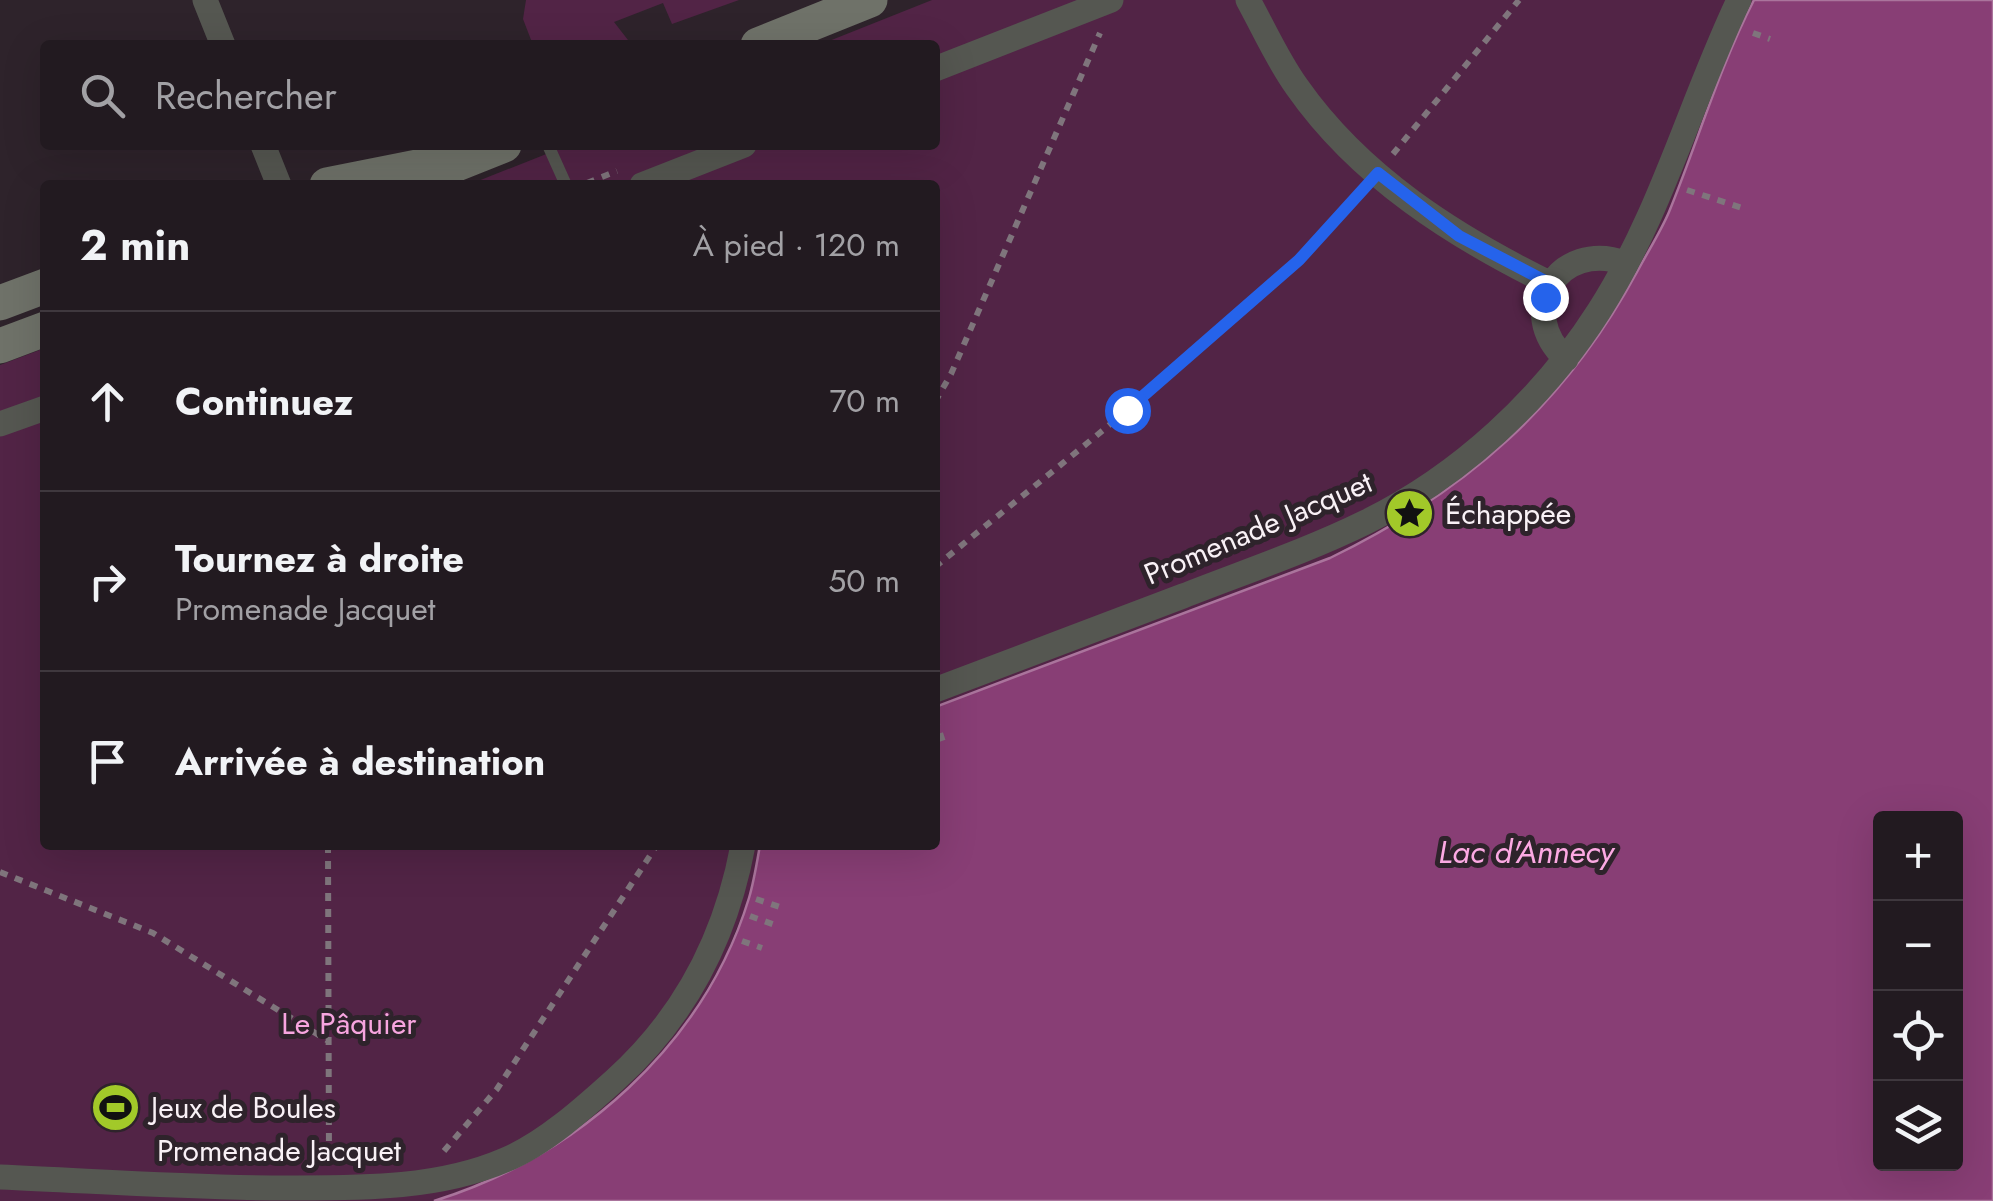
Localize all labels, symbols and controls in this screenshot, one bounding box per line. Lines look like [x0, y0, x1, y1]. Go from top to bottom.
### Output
search box [40, 40, 940, 150]
icon: search [75, 68, 130, 123]
text: Rechercher [155, 68, 337, 123]
text: 2 min [80, 215, 190, 276]
text: À pied · 120 m [693, 222, 900, 268]
route end [1523, 275, 1569, 321]
icon: ahead [80, 374, 135, 429]
text: Continuez [175, 374, 353, 429]
text: 70 m [829, 378, 900, 424]
route start [1105, 388, 1151, 434]
street label: Promenade Jacquet [1137, 460, 1379, 595]
place icon: Échappée [1384, 487, 1436, 539]
place label: Échappée [1445, 492, 1571, 535]
text: Tournez à droite [175, 531, 464, 586]
icon: right [80, 554, 135, 609]
text: 50 m [828, 558, 900, 604]
text: Promenade Jacquet [175, 586, 435, 632]
icon: arrive [80, 734, 135, 789]
text: Arrivée à destination [175, 734, 545, 789]
map controls [1873, 811, 1963, 1171]
button: + [1873, 811, 1963, 901]
water label: Lac d'Annecy [1438, 829, 1616, 875]
button: − [1873, 901, 1963, 991]
button: locate [1873, 991, 1963, 1081]
park label: Le Pâquier [281, 1002, 417, 1045]
sports icon: Jeux de Boules [90, 1081, 142, 1133]
button: layers [1873, 1081, 1963, 1171]
place label: Jeux de Boules [147, 1086, 336, 1129]
street label: Promenade Jacquet [157, 1129, 402, 1172]

